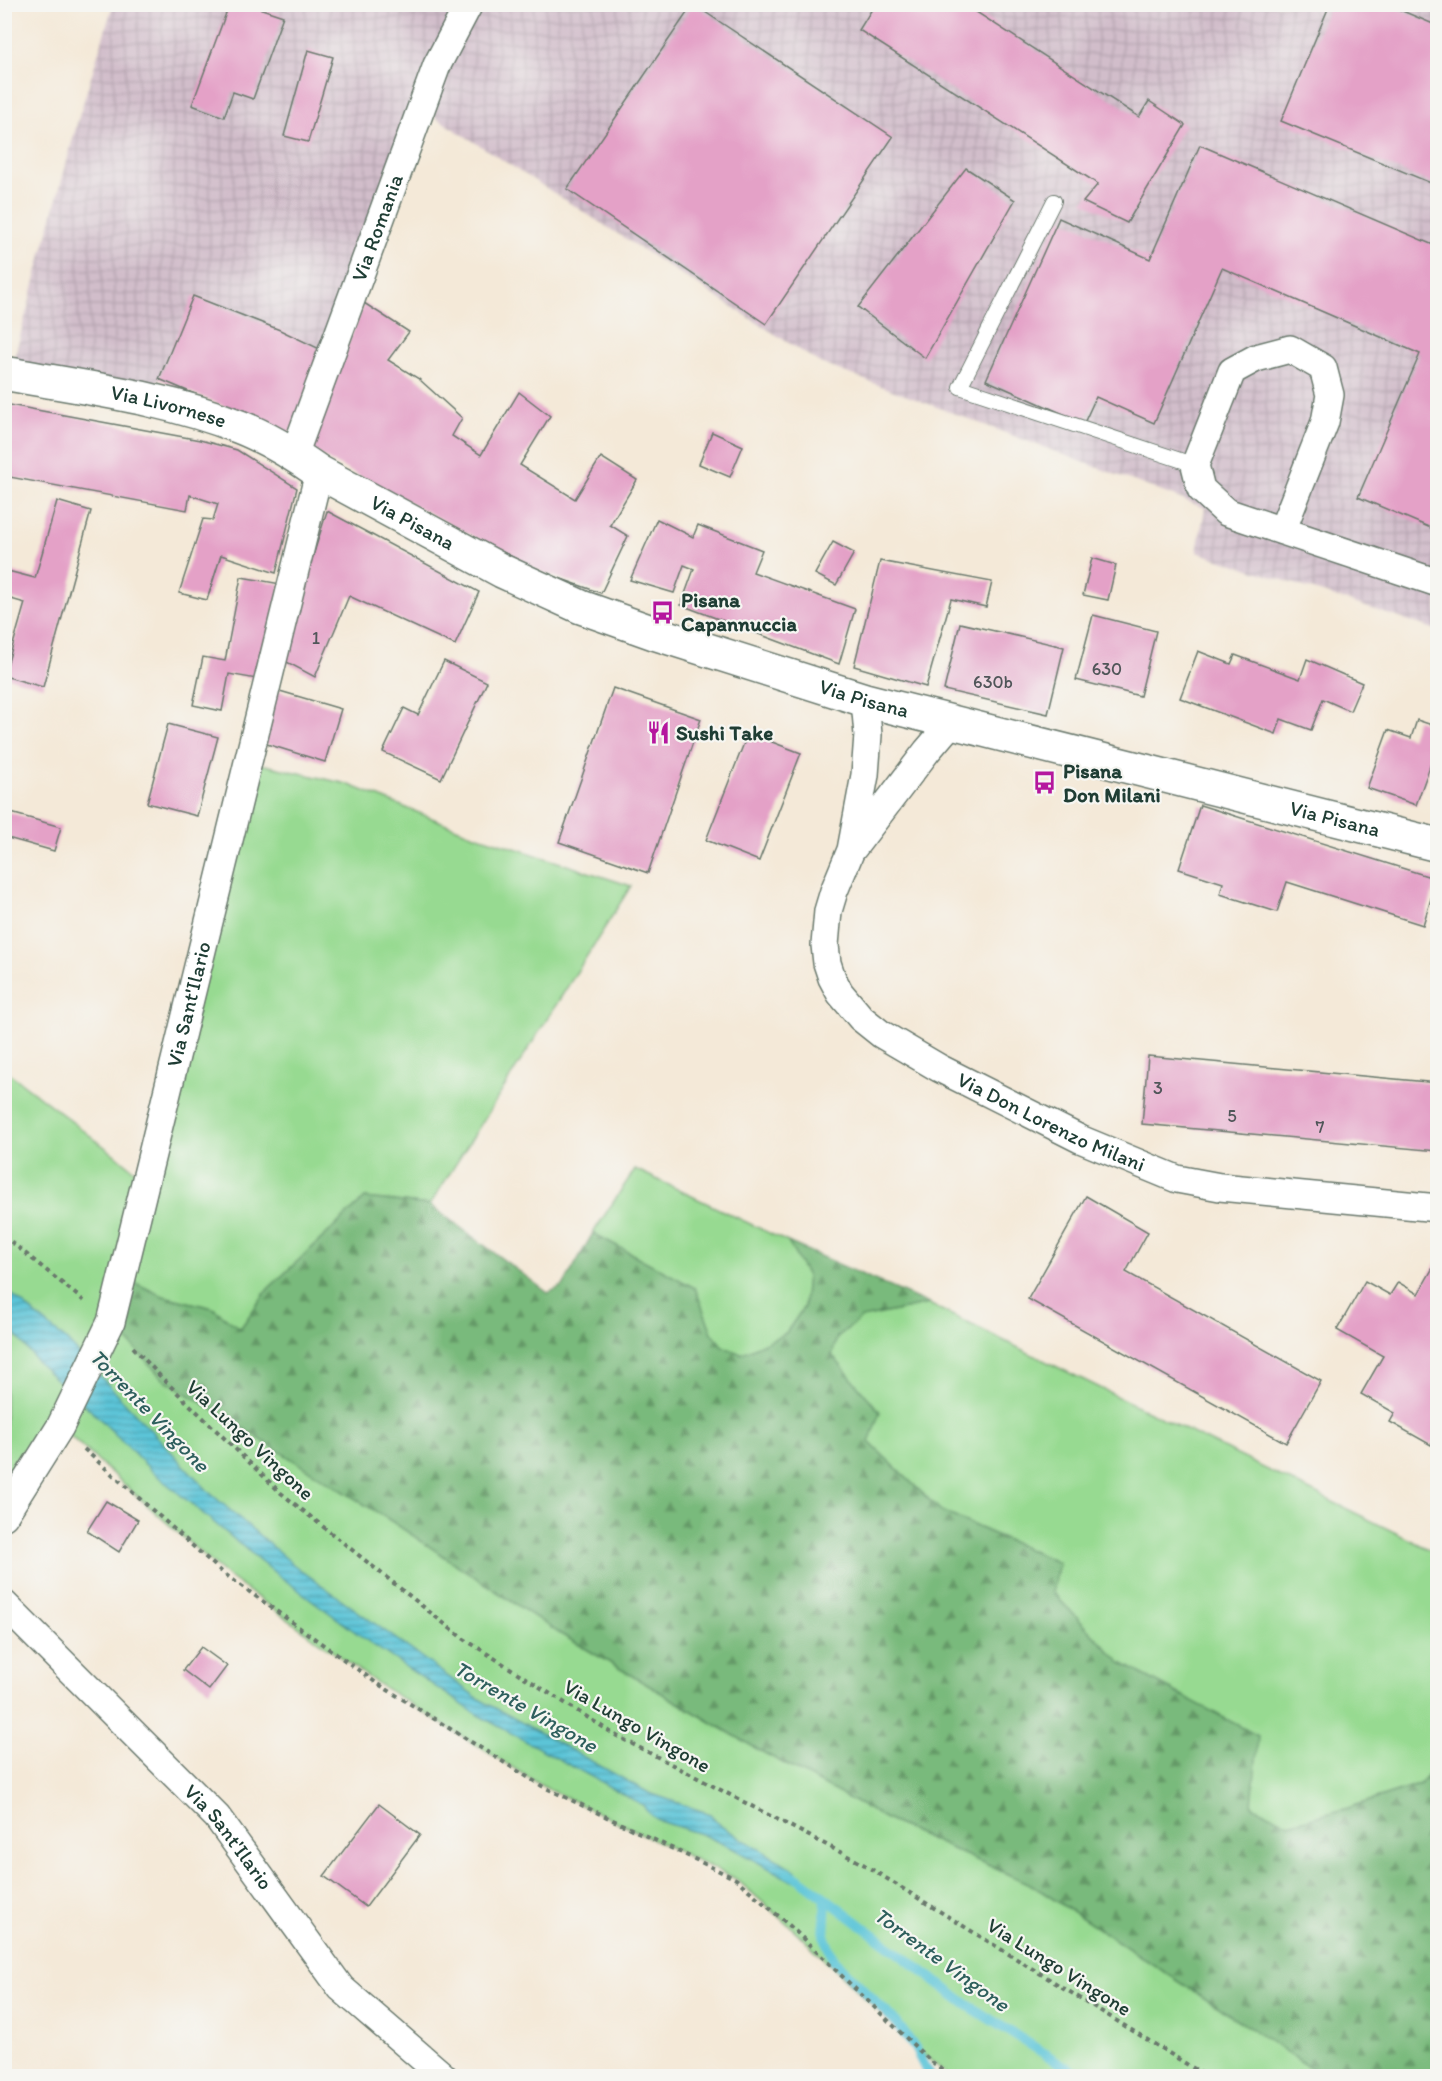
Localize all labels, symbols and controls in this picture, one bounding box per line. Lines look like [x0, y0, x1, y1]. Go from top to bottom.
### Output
street label: Via Romania [346, 170, 408, 285]
street label: Via Livornese [109, 379, 230, 433]
street label: Via Pisana [366, 489, 459, 555]
place label: Pisana Capannuccia [681, 587, 797, 637]
bus stop icon: Pisana Capannuccia [650, 599, 676, 625]
house number: 1 [312, 627, 320, 649]
house number: 630 [1092, 658, 1122, 680]
house number: 630b [973, 671, 1013, 693]
street label: Via Pisana [816, 673, 911, 723]
restaurant icon: Sushi Take [645, 720, 671, 746]
place label: Sushi Take [676, 720, 773, 745]
place label: Pisana Don Milani [1063, 758, 1161, 807]
bus stop icon: Pisana Don Milani [1032, 770, 1058, 796]
street label: Via Pisana [1287, 795, 1383, 842]
street label: Via Sant'Ilario [161, 939, 216, 1069]
street label: Via Don Lorenzo Milani [953, 1066, 1149, 1177]
house number: 3 [1153, 1077, 1163, 1099]
house number: 5 [1227, 1105, 1237, 1127]
house number: 7 [1316, 1116, 1325, 1138]
water label: Torrente Vingone [84, 1343, 216, 1479]
street label: Via Lungo Vingone [181, 1374, 319, 1505]
water label: Torrente Vingone [449, 1654, 603, 1759]
street label: Via Lungo Vingone [559, 1673, 715, 1778]
street label: Via Sant'Ilario [179, 1779, 279, 1894]
water label: Torrente Vingone [869, 1901, 1016, 2018]
street label: Via Lungo Vingone [983, 1912, 1136, 2021]

